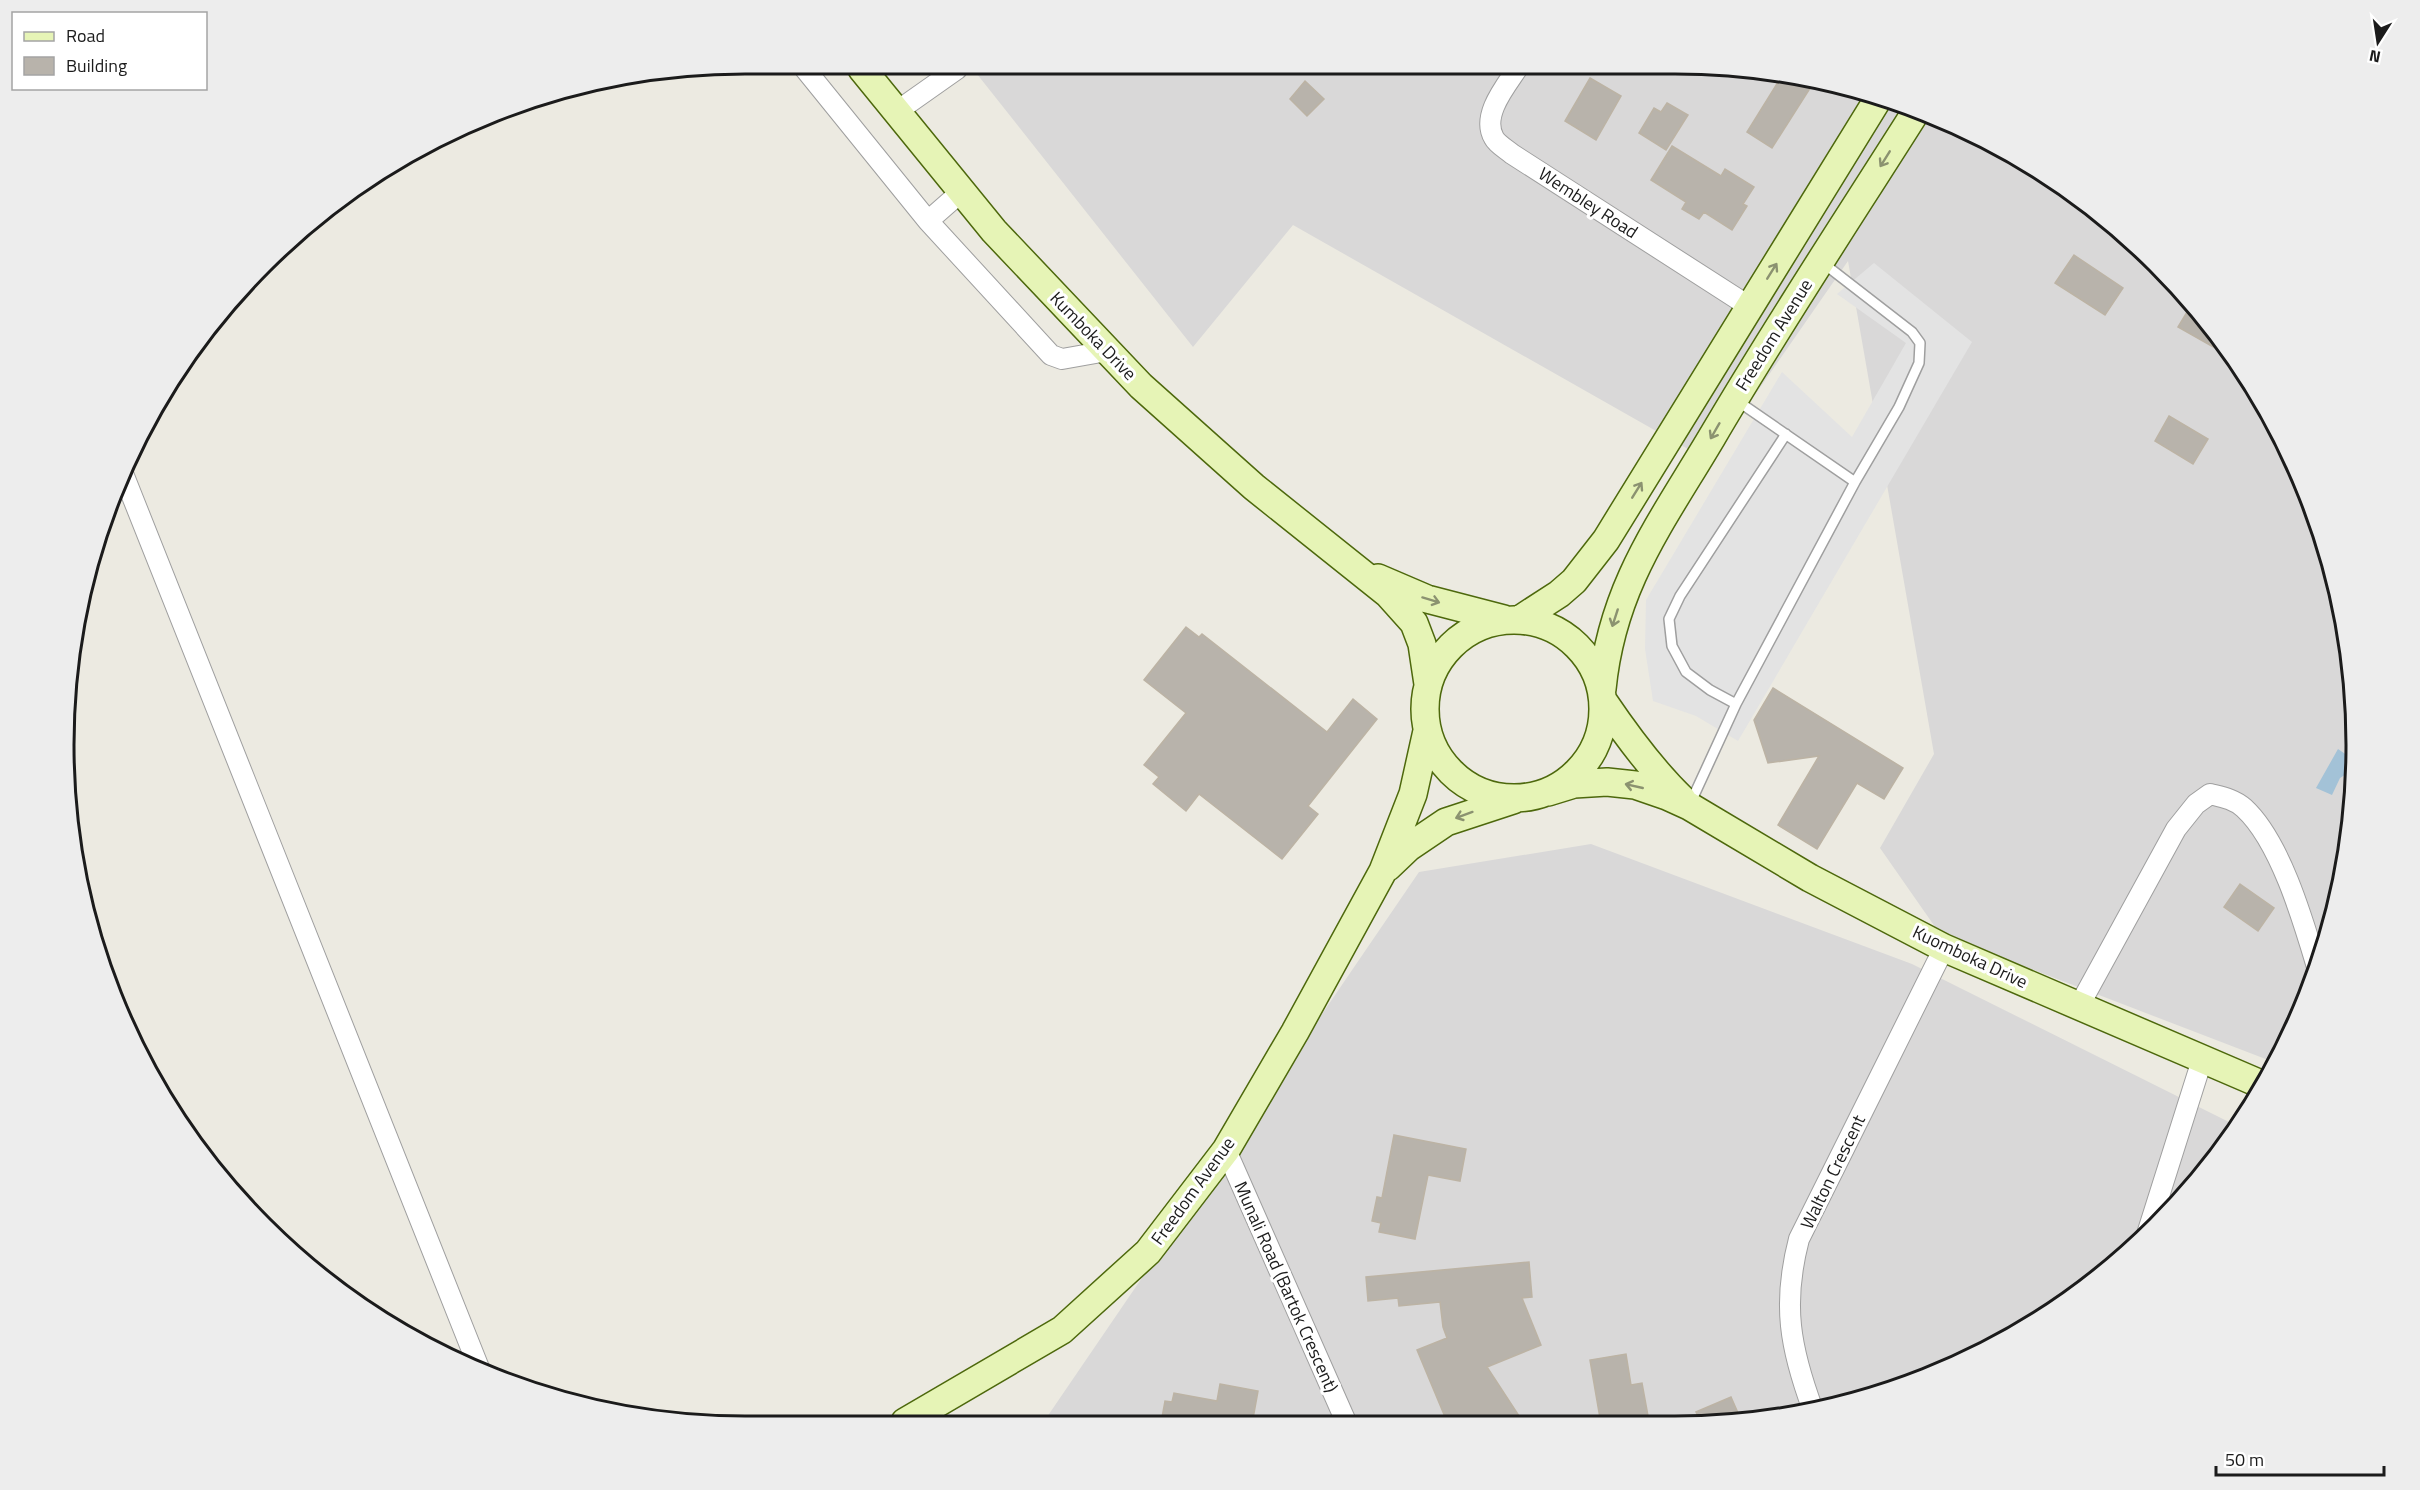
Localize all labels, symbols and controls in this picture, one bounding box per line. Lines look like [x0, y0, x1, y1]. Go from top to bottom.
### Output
legend [12, 12, 207, 90]
north arrow [2348, 12, 2408, 72]
text: Road [66, 22, 105, 49]
text: N [2367, 44, 2383, 70]
text: Building [66, 52, 127, 79]
one-way arrow [1879, 150, 1891, 167]
street label: Wembley Road [1533, 160, 1643, 245]
one-way arrow [1767, 263, 1779, 280]
street label: Freedom Avenue [1728, 273, 1819, 396]
street label: Kumboka Drive [1044, 285, 1143, 386]
one-way arrow [1709, 422, 1721, 439]
one-way arrow [1630, 482, 1643, 499]
one-way arrow [1421, 595, 1440, 606]
one-way arrow [1609, 608, 1620, 627]
one-way arrow [1625, 780, 1645, 791]
one-way arrow [1455, 810, 1474, 821]
street label: Kuomboka Drive [1908, 918, 2032, 995]
street label: Walton Crescent [1793, 1109, 1872, 1234]
street label: Freedom Avenue [1144, 1131, 1241, 1250]
street label: Munali Road (Bartok Crescent) [1228, 1177, 1345, 1397]
scale bar [2216, 1439, 2384, 1477]
text: 50 m [2225, 1446, 2264, 1473]

